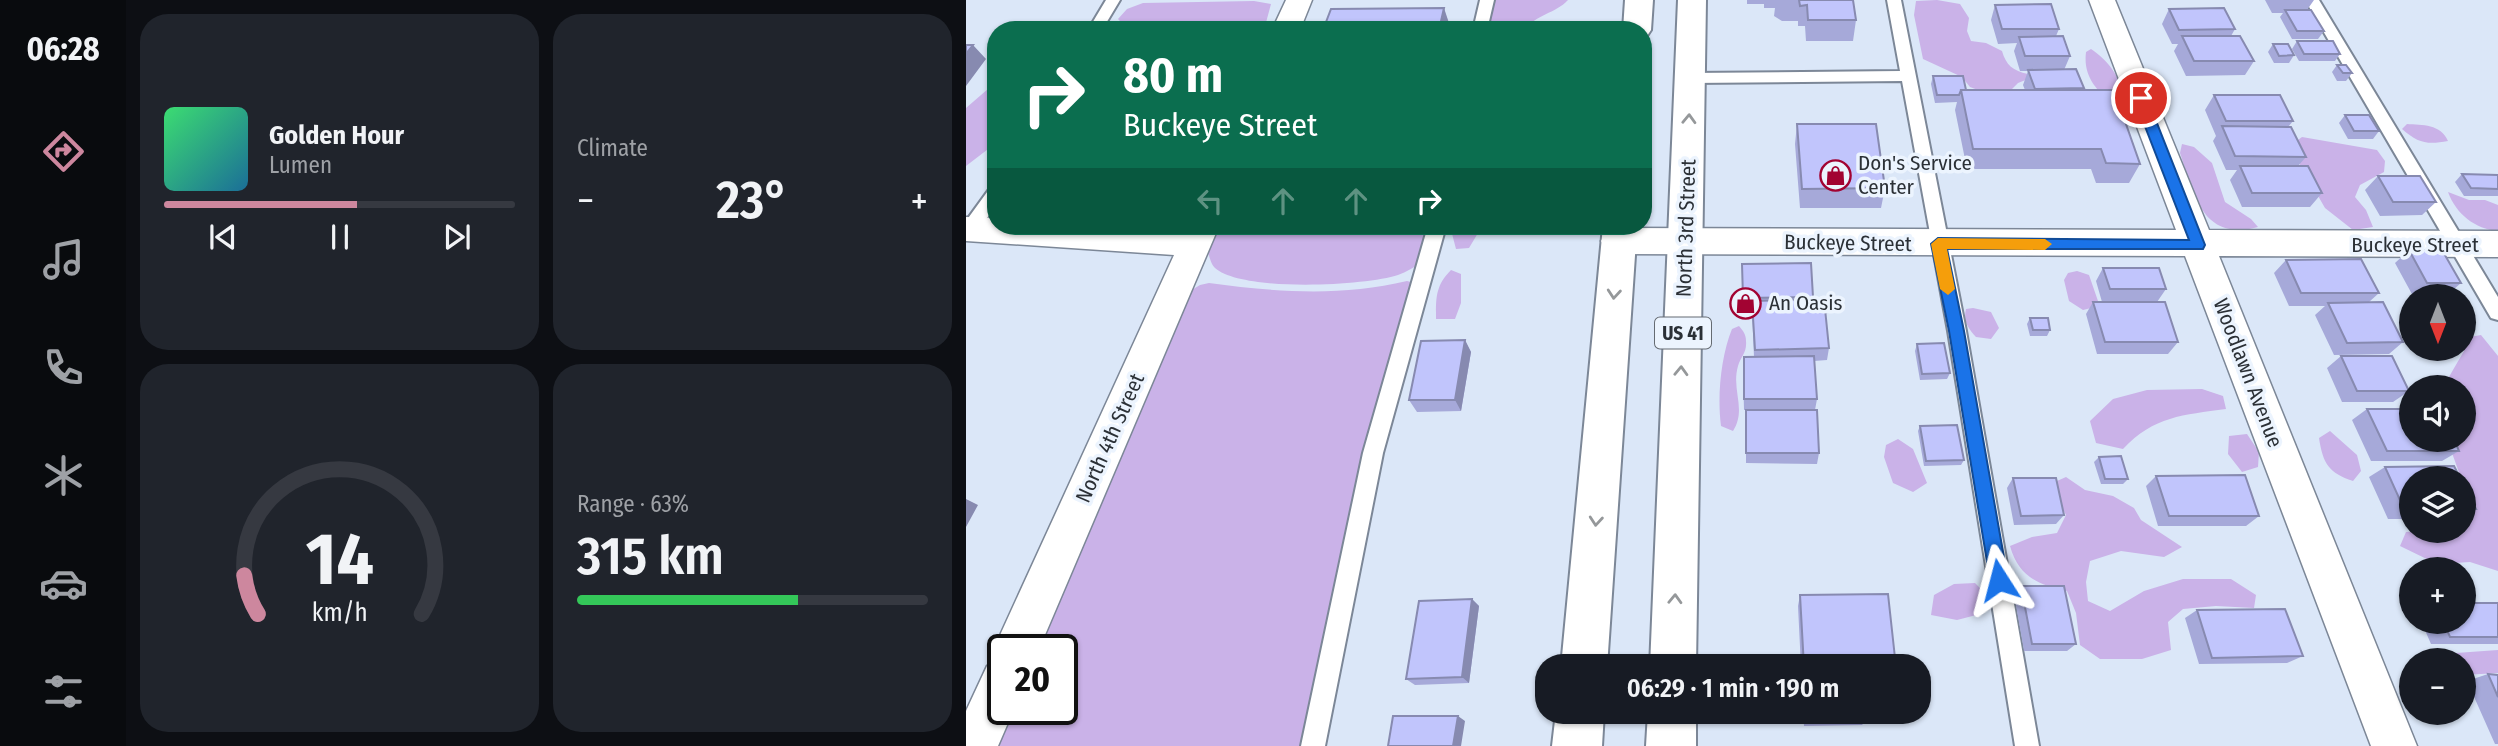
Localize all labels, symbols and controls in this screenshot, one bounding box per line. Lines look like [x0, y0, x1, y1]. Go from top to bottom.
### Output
text: 06:28 [26, 30, 100, 68]
text: 80 m [1123, 46, 1223, 105]
icon: right [1008, 49, 1099, 140]
pin [2111, 68, 2171, 128]
icon: arrive [2122, 79, 2160, 117]
text: Buckeye Street [1123, 106, 1317, 144]
one-way arrow [1681, 113, 1696, 124]
text: Golden Hour [269, 120, 404, 151]
icon: directions [39, 127, 88, 176]
text: Climate [577, 134, 648, 162]
place label: Don's Service Center [1858, 150, 1972, 200]
text: Lumen [269, 151, 332, 179]
street label: North 3rd Street [1671, 158, 1701, 297]
shop icon: Don's Service Center [1818, 158, 1852, 192]
text: 23° [716, 169, 789, 232]
text: − [577, 178, 594, 224]
text: + [911, 178, 928, 224]
icon: left [1191, 182, 1229, 220]
icon: ahead [1264, 182, 1302, 220]
icon: ahead [1337, 182, 1375, 220]
icon: right [1410, 182, 1448, 220]
icon: previous [204, 218, 242, 256]
icon: pause [321, 218, 359, 256]
icon: next [438, 218, 476, 256]
street label: Buckeye Street [1784, 229, 1912, 257]
street label: Buckeye Street [2351, 232, 2479, 258]
icon: music [39, 235, 88, 284]
north arrow [2399, 284, 2476, 360]
map controls [2399, 284, 2476, 725]
shop icon: An Oasis [1729, 286, 1763, 320]
one-way arrow [1607, 289, 1622, 300]
place label: An Oasis [1769, 290, 1842, 316]
street label: Woodlawn Avenue [2208, 295, 2288, 451]
road number: US 41 [1655, 318, 1711, 348]
icon: phone [39, 343, 88, 392]
one-way arrow [1674, 365, 1689, 376]
street label: North 4th Street [1070, 369, 1150, 507]
button: sound [2399, 375, 2476, 452]
icon: climate [39, 451, 88, 500]
button: layers [2399, 466, 2476, 543]
text: Range · 63% [577, 490, 689, 518]
one-way arrow [1589, 515, 1604, 526]
text: 14 [305, 516, 374, 603]
text: 315 km [577, 525, 724, 588]
position arrow [1962, 543, 2036, 617]
button: + [2399, 557, 2476, 634]
icon: car [39, 559, 88, 608]
one-way arrow [1667, 593, 1683, 603]
text: km/h [312, 598, 367, 628]
speed limit sign: 20 [987, 634, 1078, 725]
button: − [2399, 648, 2476, 725]
icon: filters [39, 667, 88, 716]
text: 06:29 · 1 min · 190 m [1627, 673, 1839, 704]

